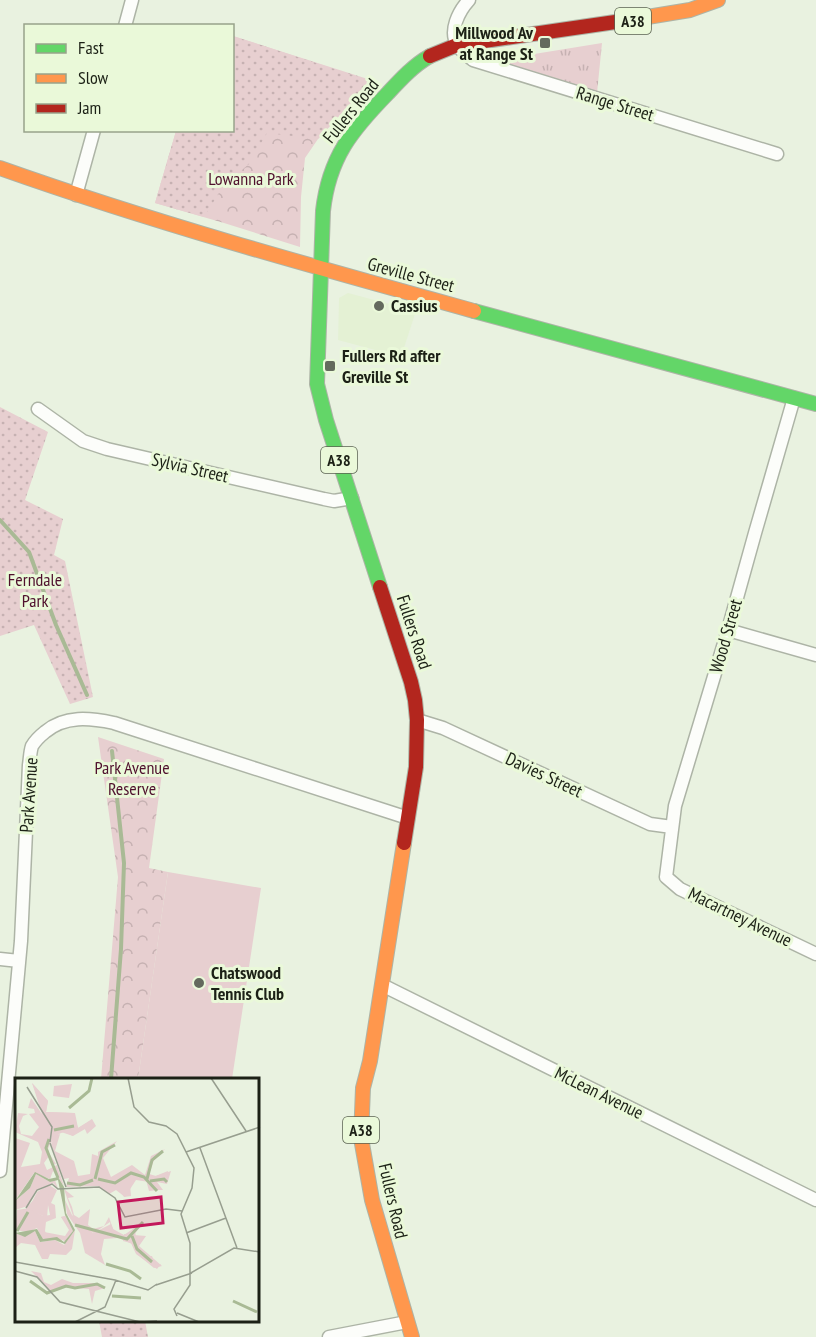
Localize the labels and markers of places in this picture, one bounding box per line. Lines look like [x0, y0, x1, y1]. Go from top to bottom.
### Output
place label: Millwood Av at Range St [455, 21, 534, 65]
marker: Millwood Av at Range St [538, 36, 552, 50]
place label: Cassius [391, 294, 438, 317]
marker: Cassius [372, 299, 386, 313]
place label: Fullers Rd after Greville St [342, 344, 441, 388]
marker: Fullers Rd after Greville St [323, 359, 337, 373]
place label: Chatswood Tennis Club [211, 961, 284, 1005]
marker: Chatswood Tennis Club [192, 976, 206, 990]

